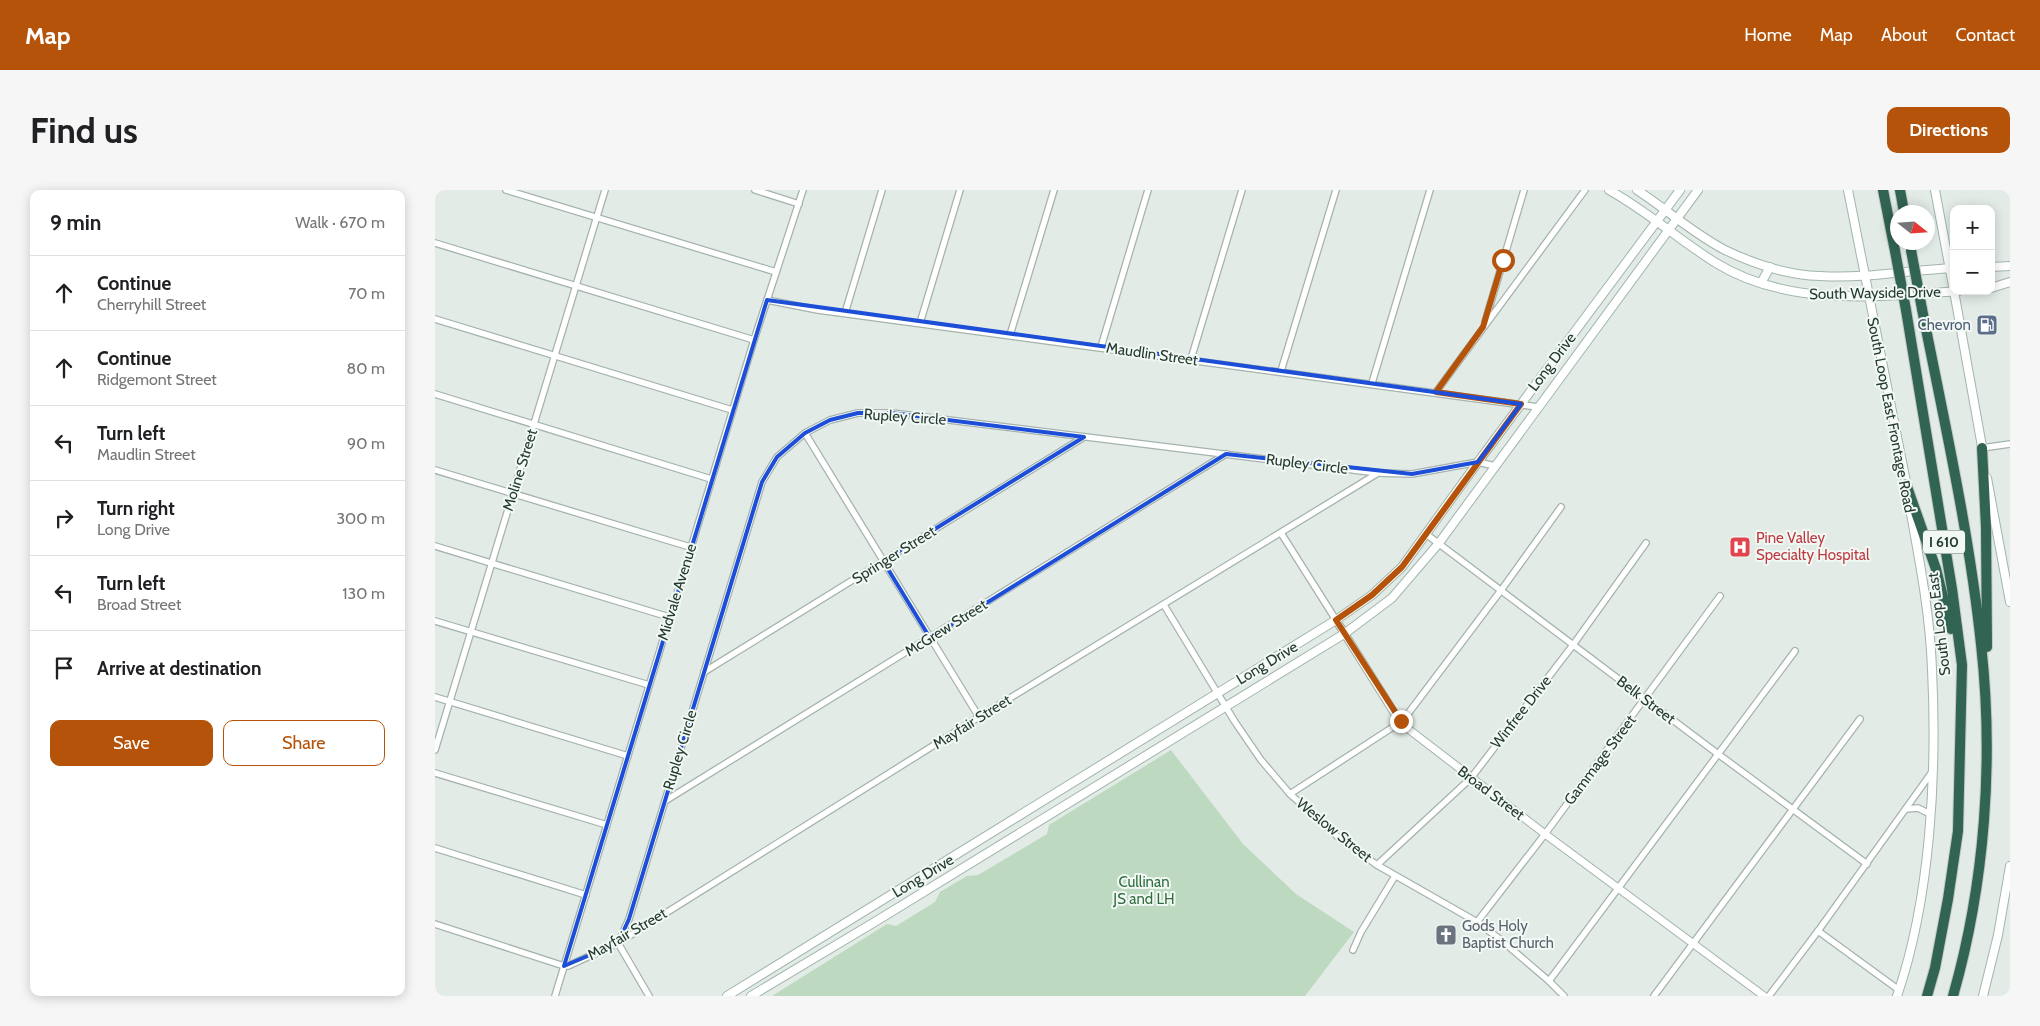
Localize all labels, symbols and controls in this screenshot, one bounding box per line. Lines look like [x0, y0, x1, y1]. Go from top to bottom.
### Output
text: Map [25, 21, 71, 50]
text: Home [1744, 24, 1792, 46]
text: Map [1820, 24, 1853, 46]
text: About [1881, 24, 1927, 46]
text: Contact [1955, 24, 2015, 46]
button: Directions [1887, 107, 2010, 153]
text: Find us [30, 109, 138, 152]
north arrow [1890, 205, 1935, 250]
map controls [1950, 205, 1995, 295]
button: + [1950, 205, 1995, 250]
text: 9 min [50, 210, 101, 235]
text: Walk · 670 m [295, 213, 385, 232]
route start [1492, 249, 1515, 272]
button: − [1950, 250, 1995, 295]
text: Continue [97, 272, 171, 295]
icon: ahead [50, 279, 78, 307]
street label: South Wayside Drive [1809, 283, 1941, 303]
text: 70 m [348, 284, 385, 303]
text: Cherryhill Street [97, 295, 206, 314]
fuel station icon: Chevron [1975, 313, 1999, 337]
street label: South Loop East Frontage Road [1863, 316, 1919, 514]
place label: Chevron [1917, 316, 1971, 334]
street label: Long Drive [1524, 329, 1580, 395]
street label: Maudlin Street [1105, 339, 1199, 369]
text: Continue [97, 347, 171, 370]
icon: ahead [50, 354, 78, 382]
text: 80 m [347, 359, 385, 378]
text: Ridgemont Street [97, 370, 217, 389]
street label: Rupley Circle [863, 405, 947, 429]
text: Turn left [97, 422, 165, 445]
street label: Moline Street [499, 427, 541, 513]
icon: left [50, 429, 78, 457]
text: 90 m [347, 434, 385, 453]
text: Maudlin Street [97, 445, 196, 464]
street label: Rupley Circle [1265, 450, 1349, 478]
text: Turn right [97, 497, 175, 520]
icon: right [50, 504, 78, 532]
text: 300 m [336, 509, 385, 528]
text: Long Drive [97, 520, 170, 539]
street label: Springer Street [849, 522, 939, 588]
place label: Pine Valley Specialty Hospital [1756, 529, 1870, 564]
road number: I 610 [1923, 531, 1965, 554]
hospital icon: Pine Valley Specialty Hospital [1728, 535, 1752, 559]
street label: Midvale Avenue [654, 541, 700, 642]
street label: South Loop East [1924, 571, 1954, 677]
text: Turn left [97, 572, 165, 595]
icon: left [50, 579, 78, 607]
text: 130 m [342, 584, 385, 603]
text: Broad Street [97, 595, 181, 614]
street label: McGrew Street [902, 596, 990, 660]
street label: Long Drive [1233, 637, 1301, 688]
icon: arrive [50, 654, 78, 682]
text: Arrive at destination [97, 657, 261, 680]
street label: Winfree Drive [1487, 672, 1555, 752]
street label: Belk Street [1613, 672, 1679, 728]
street label: Mayfair Street [930, 691, 1014, 753]
street label: Rupley Circle [659, 708, 701, 792]
route end [1390, 710, 1413, 733]
street label: Gammage Street [1560, 712, 1640, 808]
button: Save [50, 720, 213, 766]
button: Share [223, 720, 385, 766]
street label: Broad Street [1454, 762, 1528, 824]
street label: Weslow Street [1293, 794, 1375, 866]
street label: Long Drive [889, 850, 957, 901]
park label: Cullinan JS and LH [1112, 873, 1175, 908]
street label: Mayfair Street [584, 904, 670, 964]
place label: Gods Holy Baptist Church [1462, 917, 1554, 952]
church icon: Gods Holy Baptist Church [1434, 923, 1458, 947]

